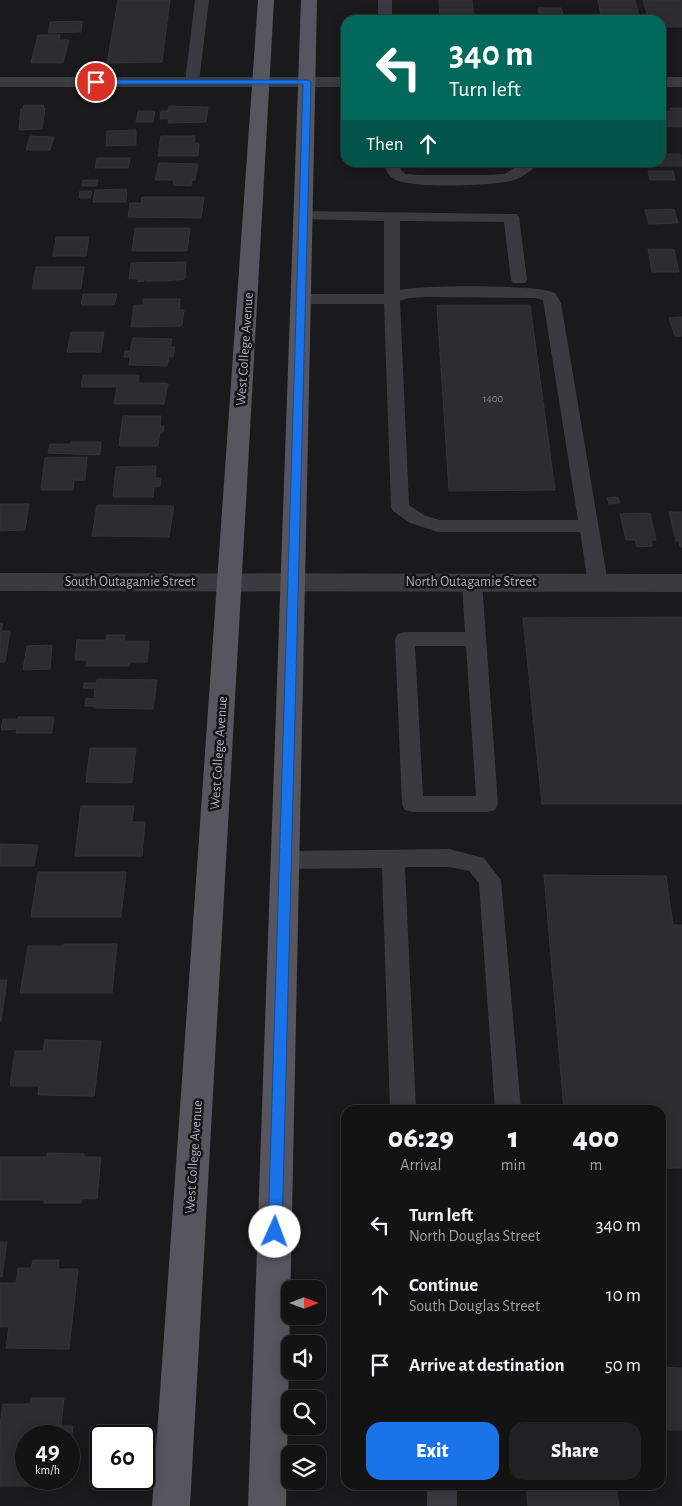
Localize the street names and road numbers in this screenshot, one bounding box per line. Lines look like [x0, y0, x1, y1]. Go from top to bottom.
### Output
street label: West College Avenue [234, 292, 256, 406]
street label: South Outagamie Street [65, 575, 196, 589]
street label: North Outagamie Street [406, 575, 537, 589]
street label: West College Avenue [208, 696, 230, 810]
street label: West College Avenue [183, 1100, 205, 1214]

